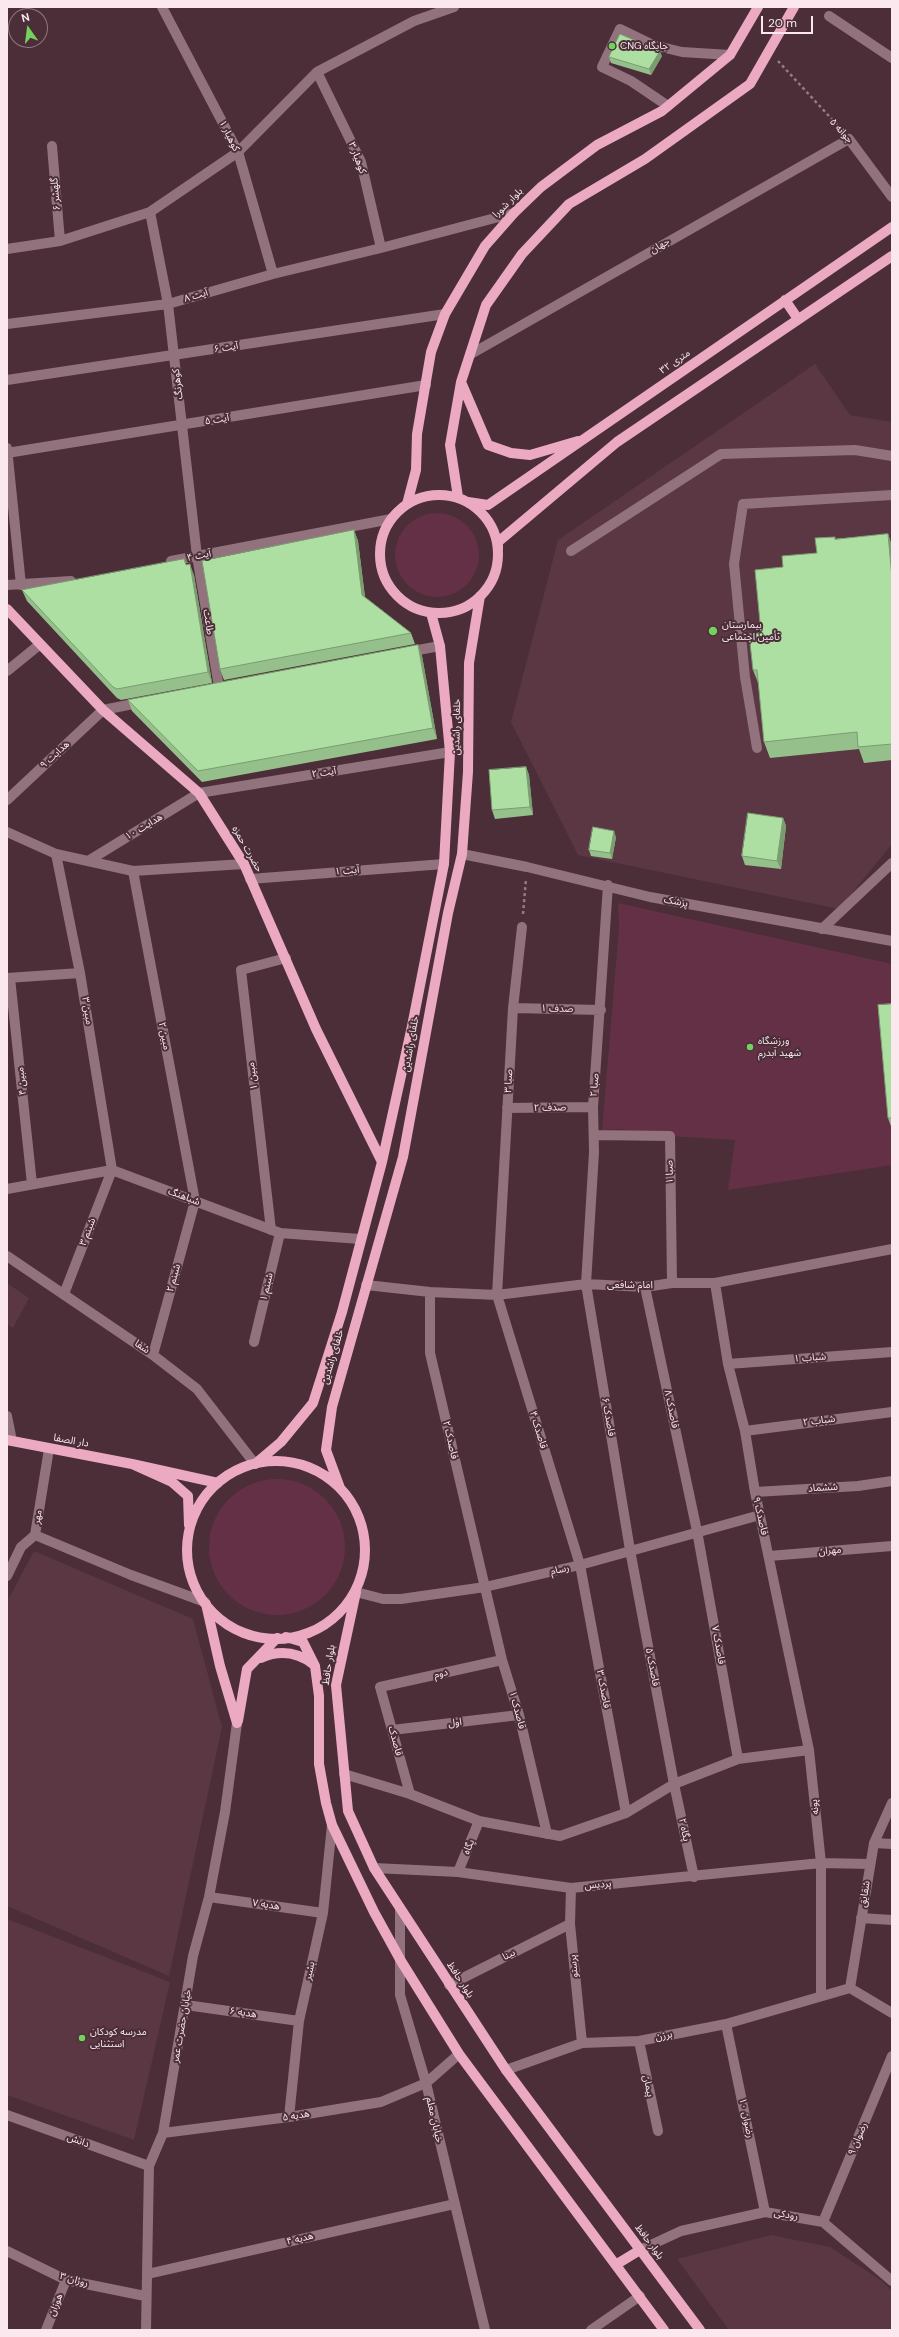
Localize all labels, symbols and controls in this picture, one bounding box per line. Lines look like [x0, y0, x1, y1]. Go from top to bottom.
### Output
north arrow [8, 8, 48, 48]
scale bar [763, 8, 815, 34]
text: N [20, 10, 31, 25]
text: 20 m [768, 15, 797, 31]
place label: CNG جایگاه [620, 40, 668, 52]
marker: CNG جایگاه [607, 41, 617, 51]
street label: جوانه ۵ [827, 116, 855, 146]
street label: کوهیار ۱ [216, 118, 242, 154]
street label: کوهیار ۳ [345, 140, 369, 176]
street label: گلهشر ۶ [49, 177, 63, 211]
street label: بلوار شورا [491, 186, 525, 220]
street label: جهان [648, 236, 672, 256]
street label: آیت ۸ [182, 287, 210, 305]
street label: آیت ۶ [213, 340, 239, 356]
street label: ۳۲ متری [657, 347, 693, 377]
street label: کوهرنگ [170, 368, 186, 400]
street label: آیت ۵ [204, 412, 230, 428]
street label: آیت ۴ [186, 548, 212, 564]
street label: طاعت [200, 608, 216, 636]
place label: بیمارستان تأمین اجتماعی [722, 619, 780, 642]
marker: بیمارستان تأمین اجتماعی [707, 625, 719, 637]
street label: خلفای راشدین [451, 699, 463, 755]
street label: هدایت ۹ [38, 738, 72, 772]
street label: آیت ۲ [311, 765, 337, 781]
street label: هدایت ۱۰ [123, 811, 165, 843]
street label: حضرت حمزه [229, 824, 265, 874]
street label: آیت ۱ [334, 864, 360, 878]
street label: پزشک [663, 894, 689, 910]
street label: مبین ۳ [79, 996, 95, 1026]
street label: صدف ۱ [541, 1003, 573, 1015]
street label: خلفای راشدین [400, 1015, 422, 1073]
street label: مبین ۲ [155, 1021, 173, 1051]
place label: ورزشگاه شهید آبدرم [758, 1035, 801, 1058]
marker: ورزشگاه شهید آبدرم [745, 1042, 755, 1052]
street label: مبین ۱ [245, 1061, 261, 1091]
street label: مبین ۴ [15, 1066, 29, 1096]
street label: صبا ۳ [502, 1069, 516, 1093]
street label: صبا ۲ [588, 1073, 602, 1097]
street label: صدف ۲ [534, 1102, 566, 1114]
street label: صبا ۱ [664, 1160, 676, 1184]
street label: شباهنگ [166, 1185, 202, 1209]
street label: شبنم ۳ [77, 1216, 99, 1248]
street label: شبنم ۲ [164, 1263, 184, 1293]
street label: شبنم ۱ [258, 1272, 276, 1302]
street label: امام شافعی [607, 1279, 653, 1291]
street label: خلفای راشدین [319, 1328, 347, 1386]
street label: شفا [132, 1338, 152, 1356]
street label: شباب ۱ [793, 1351, 827, 1365]
street label: قاصدک ۸ [661, 1389, 681, 1429]
street label: قاصدک ۶ [599, 1397, 617, 1437]
street label: قاصدک ۴ [527, 1410, 549, 1450]
street label: شباب ۲ [802, 1413, 836, 1429]
street label: قاصدک ۲ [440, 1420, 460, 1460]
street label: دار الصفا [52, 1432, 90, 1450]
street label: ششماد [808, 1481, 838, 1495]
street label: قاصدک ۹ [750, 1496, 770, 1536]
street label: مهر [31, 1509, 45, 1525]
street label: مهران [818, 1544, 842, 1558]
street label: رسام [549, 1562, 571, 1578]
street label: قاصدک ۷ [709, 1625, 727, 1665]
street label: بلوار حافظ [320, 1644, 338, 1686]
street label: قاصدک ۵ [642, 1647, 662, 1687]
street label: دوم [433, 1667, 449, 1681]
street label: قاصدک ۳ [593, 1669, 613, 1709]
street label: قاصدک ۱ [506, 1690, 528, 1730]
street label: اول [447, 1716, 463, 1730]
street label: قاصدک [385, 1725, 405, 1757]
street label: پونه [808, 1799, 822, 1815]
street label: پگاه ۲ [676, 1817, 692, 1843]
street label: پگاه [461, 1838, 477, 1856]
street label: پردیس [584, 1878, 612, 1892]
street label: شقایق [857, 1880, 873, 1908]
street label: هدیه ۷ [252, 1897, 280, 1913]
street label: بینا [501, 1947, 517, 1963]
street label: پرستو [567, 1954, 581, 1978]
street label: بشیر [302, 1960, 318, 1982]
street label: بلوار حافظ [444, 1960, 476, 2000]
street label: خیابان حضرت عمر [170, 1988, 194, 2064]
street label: هدیه ۶ [229, 2005, 257, 2021]
place label: مدرسه کودکان استثنایی [90, 2026, 147, 2050]
street label: برزن [654, 2028, 674, 2044]
marker: مدرسه کودکان استثنایی [77, 2033, 87, 2043]
street label: پیمان [640, 2074, 656, 2098]
street label: خیابان معلم [423, 2096, 445, 2144]
street label: رضوان ۱۰ [736, 2097, 756, 2139]
street label: هدیه ۵ [282, 2108, 310, 2124]
street label: رضوان ۹ [846, 2121, 870, 2157]
street label: دانش [65, 2132, 91, 2150]
street label: رودکی [773, 2207, 799, 2223]
street label: بلوار حافظ [632, 2222, 666, 2262]
street label: هدیه ۴ [285, 2230, 315, 2248]
street label: روژان ۳ [58, 2270, 90, 2290]
street label: هوزان [46, 2292, 66, 2318]

